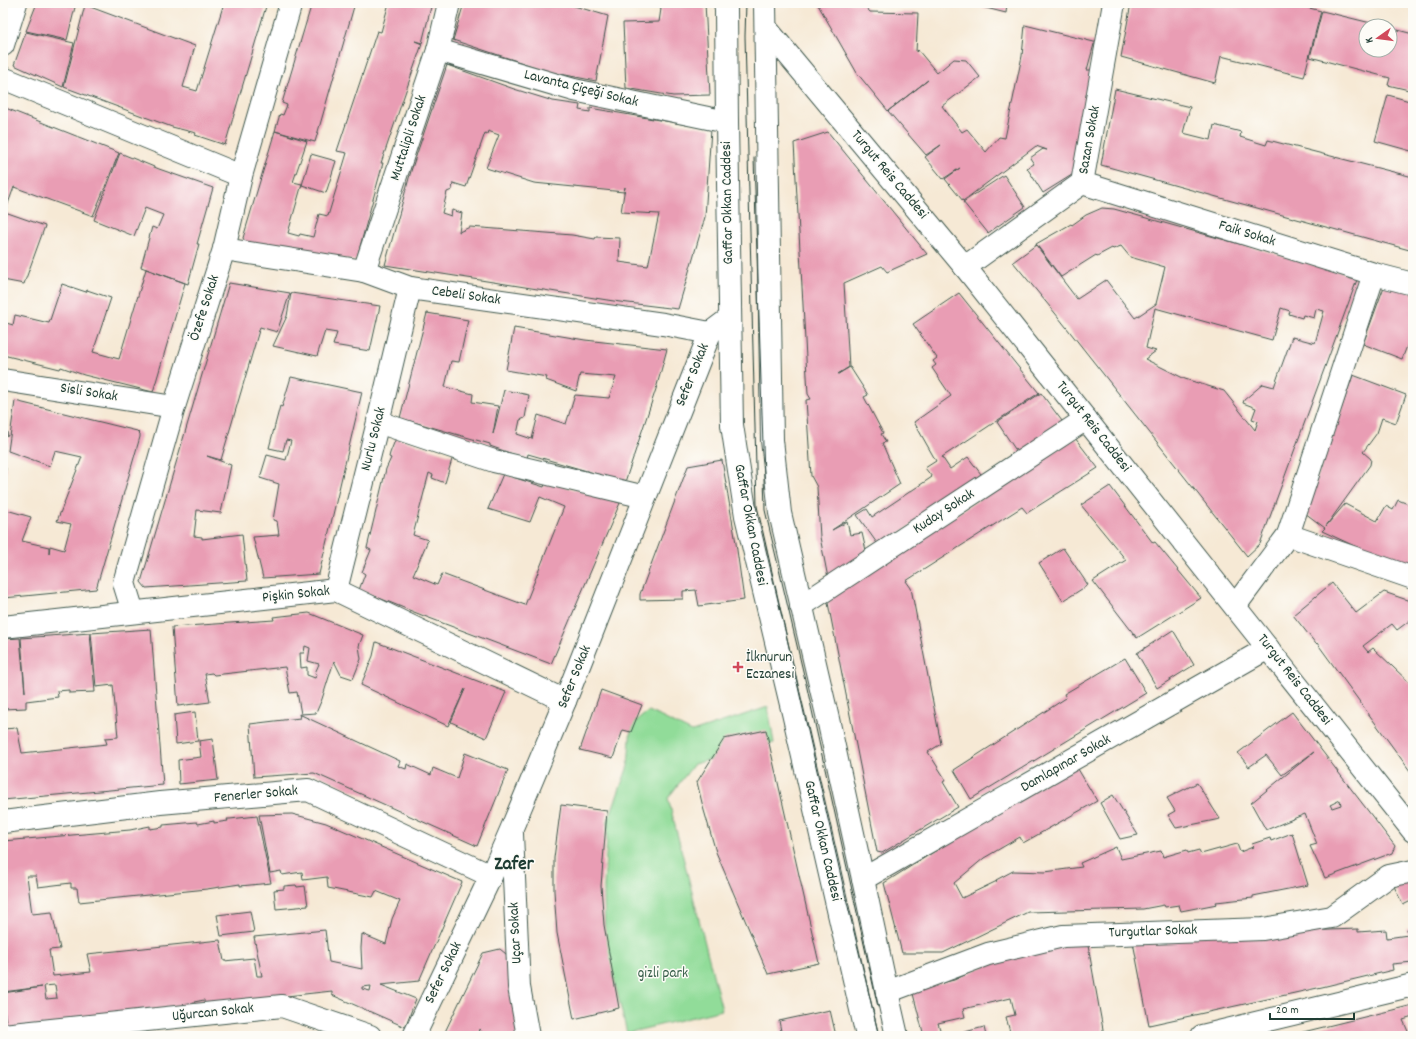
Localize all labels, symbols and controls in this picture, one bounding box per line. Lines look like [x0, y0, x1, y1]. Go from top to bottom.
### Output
north arrow [1358, 18, 1398, 58]
text: K [1362, 36, 1379, 44]
street label: Lavanta Çiçeği Sokak [522, 64, 640, 114]
street label: Muttalipli Sokak [385, 92, 433, 184]
street label: Sazan Sokak [1073, 104, 1107, 176]
street label: Turgut Reis Caddesi [845, 126, 933, 225]
street label: Gaffar Okkan Caddesi [716, 141, 740, 265]
street label: Faik Sokak [1216, 215, 1278, 253]
street label: Özefe Sokak [184, 272, 226, 344]
street label: Cebeli Sokak [430, 280, 502, 312]
street label: Sefer Sokak [670, 340, 716, 410]
street label: Turgut Reis Caddesi [1050, 377, 1136, 478]
street label: Sisli Sokak [59, 378, 119, 408]
street label: Nurlu Sokak [355, 405, 393, 473]
street label: Gaffar Okkan Caddesi [727, 462, 773, 588]
street label: Kuday Sokak [909, 484, 979, 540]
street label: Pişkin Sokak [261, 581, 331, 609]
street label: Turgut Reis Caddesi [1251, 630, 1337, 731]
street label: Sefer Sokak [552, 642, 598, 712]
place label: İlknurun Eczanesi [746, 647, 794, 686]
marker: İlknurun Eczanesi [733, 662, 743, 672]
street label: Damlapınar Sokak [1017, 729, 1115, 799]
street label: Gaffar Okkan Caddesi [797, 778, 847, 904]
street label: Fenerler Sokak [213, 780, 299, 810]
district label: Zafer [494, 852, 535, 879]
street label: Uçar Sokak [503, 902, 529, 964]
street label: Turgutlar Sokak [1108, 919, 1198, 945]
street label: Sefer Sokak [419, 938, 469, 1008]
park label: gizli park [638, 963, 688, 985]
scale bar [1270, 995, 1354, 1021]
street label: Uğurcan Sokak [171, 998, 255, 1028]
text: 20 m [1276, 1002, 1299, 1019]

